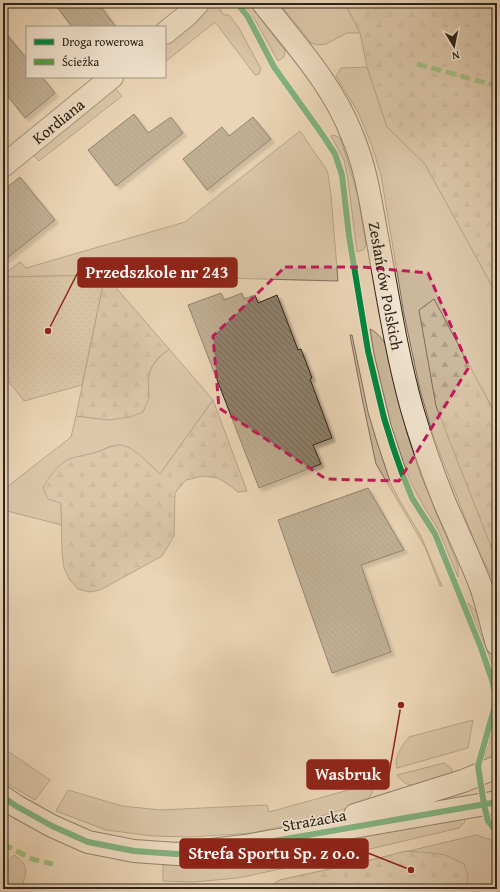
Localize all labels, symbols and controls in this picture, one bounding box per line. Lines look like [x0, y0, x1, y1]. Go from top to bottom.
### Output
legend [26, 26, 166, 78]
north arrow [434, 26, 474, 66]
text: Droga rowerowa [62, 33, 144, 50]
text: N [450, 47, 461, 64]
text: Ścieżka [62, 53, 100, 70]
street label: Kordiana [27, 92, 90, 150]
street label: Zesłańców Polskich [363, 220, 410, 352]
callout: Przedszkole nr 243 [78, 258, 237, 287]
text: Przedszkole nr 243 [85, 259, 229, 284]
callout: Wasbruk [307, 760, 389, 789]
text: Wasbruk [315, 761, 381, 786]
street label: Strażacka [280, 803, 348, 837]
callout: Strefa Sportu Sp. z o.o. [180, 839, 368, 868]
text: Strefa Sportu Sp. z o.o. [188, 840, 360, 865]

